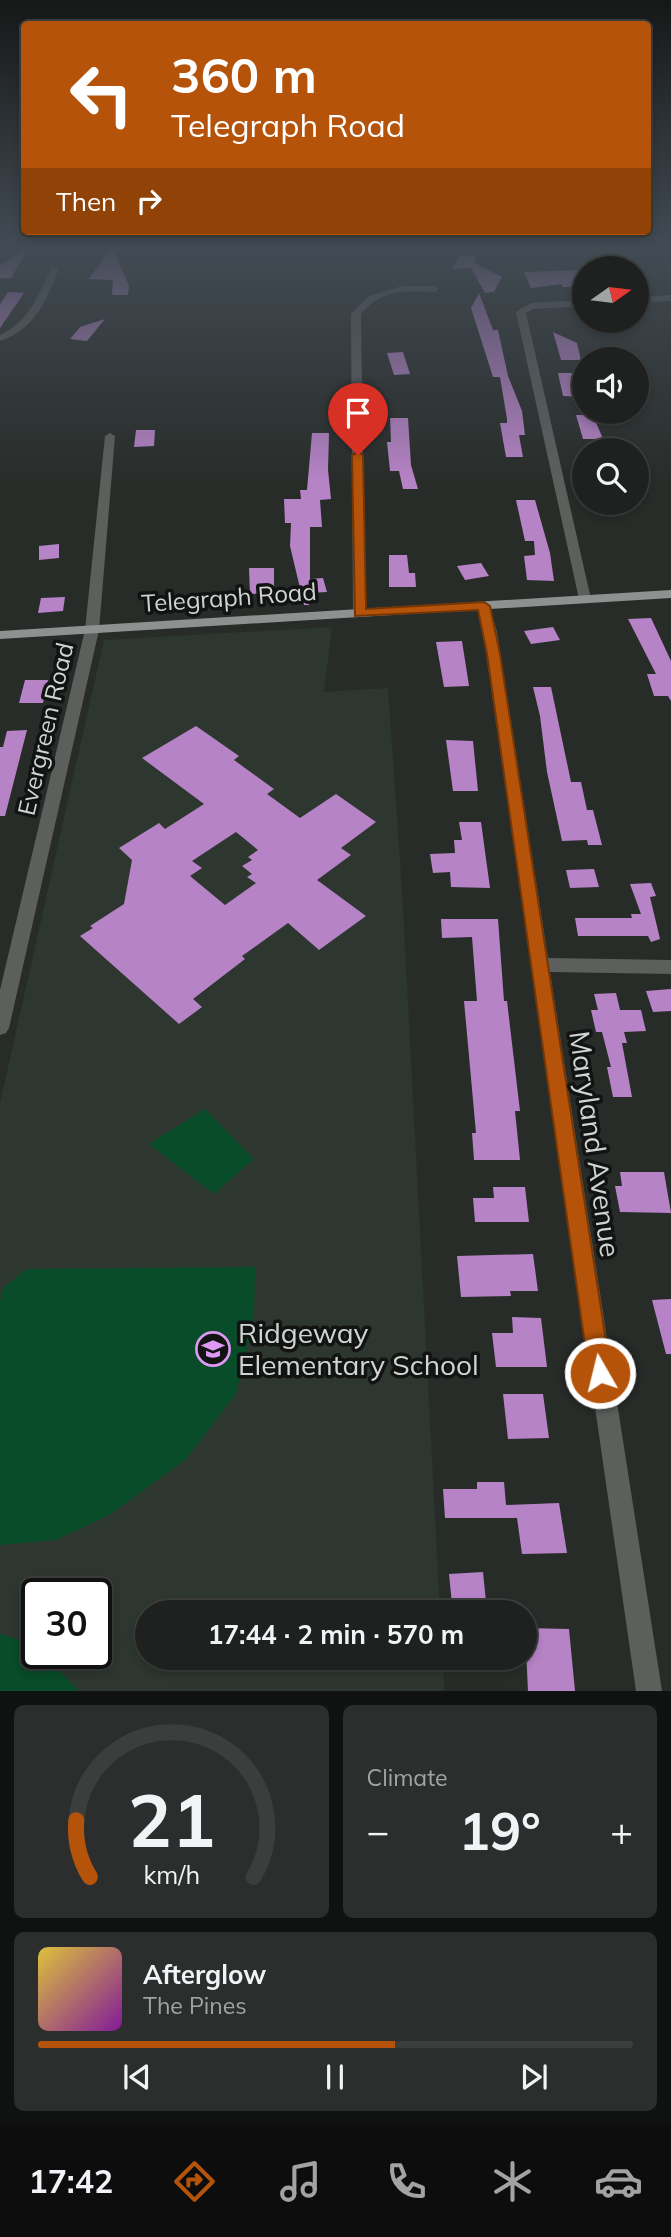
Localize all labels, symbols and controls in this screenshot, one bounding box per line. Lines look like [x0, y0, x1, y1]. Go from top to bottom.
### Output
text: 360 m [171, 44, 317, 105]
icon: left [56, 49, 147, 140]
text: Telegraph Road [171, 105, 405, 145]
icon: right [130, 182, 168, 220]
text: Then [56, 185, 116, 218]
north arrow [572, 256, 649, 332]
map controls [572, 256, 649, 515]
button: sound [572, 347, 649, 424]
pin [328, 383, 388, 455]
icon: arrive [339, 394, 377, 432]
button: search [572, 438, 649, 515]
street label: Telegraph Road [140, 576, 318, 618]
street label: Evergreen Road [11, 639, 79, 818]
street label: Maryland Avenue [562, 1028, 629, 1259]
place label: Ridgeway Elementary School [238, 1315, 479, 1382]
school or university icon: Ridgeway Elementary School [194, 1330, 232, 1368]
position arrow [563, 1336, 637, 1410]
speed limit sign: 30 [21, 1578, 112, 1669]
text: 17:44 · 2 min · 570 m [208, 1618, 464, 1651]
text: Climate [367, 1763, 448, 1792]
text: 21 [128, 1775, 215, 1866]
text: 19° [459, 1798, 541, 1863]
text: − [367, 1807, 389, 1855]
text: + [610, 1807, 633, 1855]
text: km/h [143, 1859, 200, 1890]
text: Afterglow [143, 1958, 266, 1991]
text: The Pines [143, 1991, 247, 2020]
icon: previous [118, 2058, 156, 2096]
icon: pause [316, 2058, 354, 2096]
icon: next [515, 2058, 553, 2096]
icon: directions [170, 2157, 219, 2206]
icon: music [276, 2157, 325, 2206]
icon: phone [382, 2157, 431, 2206]
icon: climate [488, 2157, 537, 2206]
icon: car [594, 2157, 643, 2206]
text: 17:42 [28, 2161, 113, 2201]

